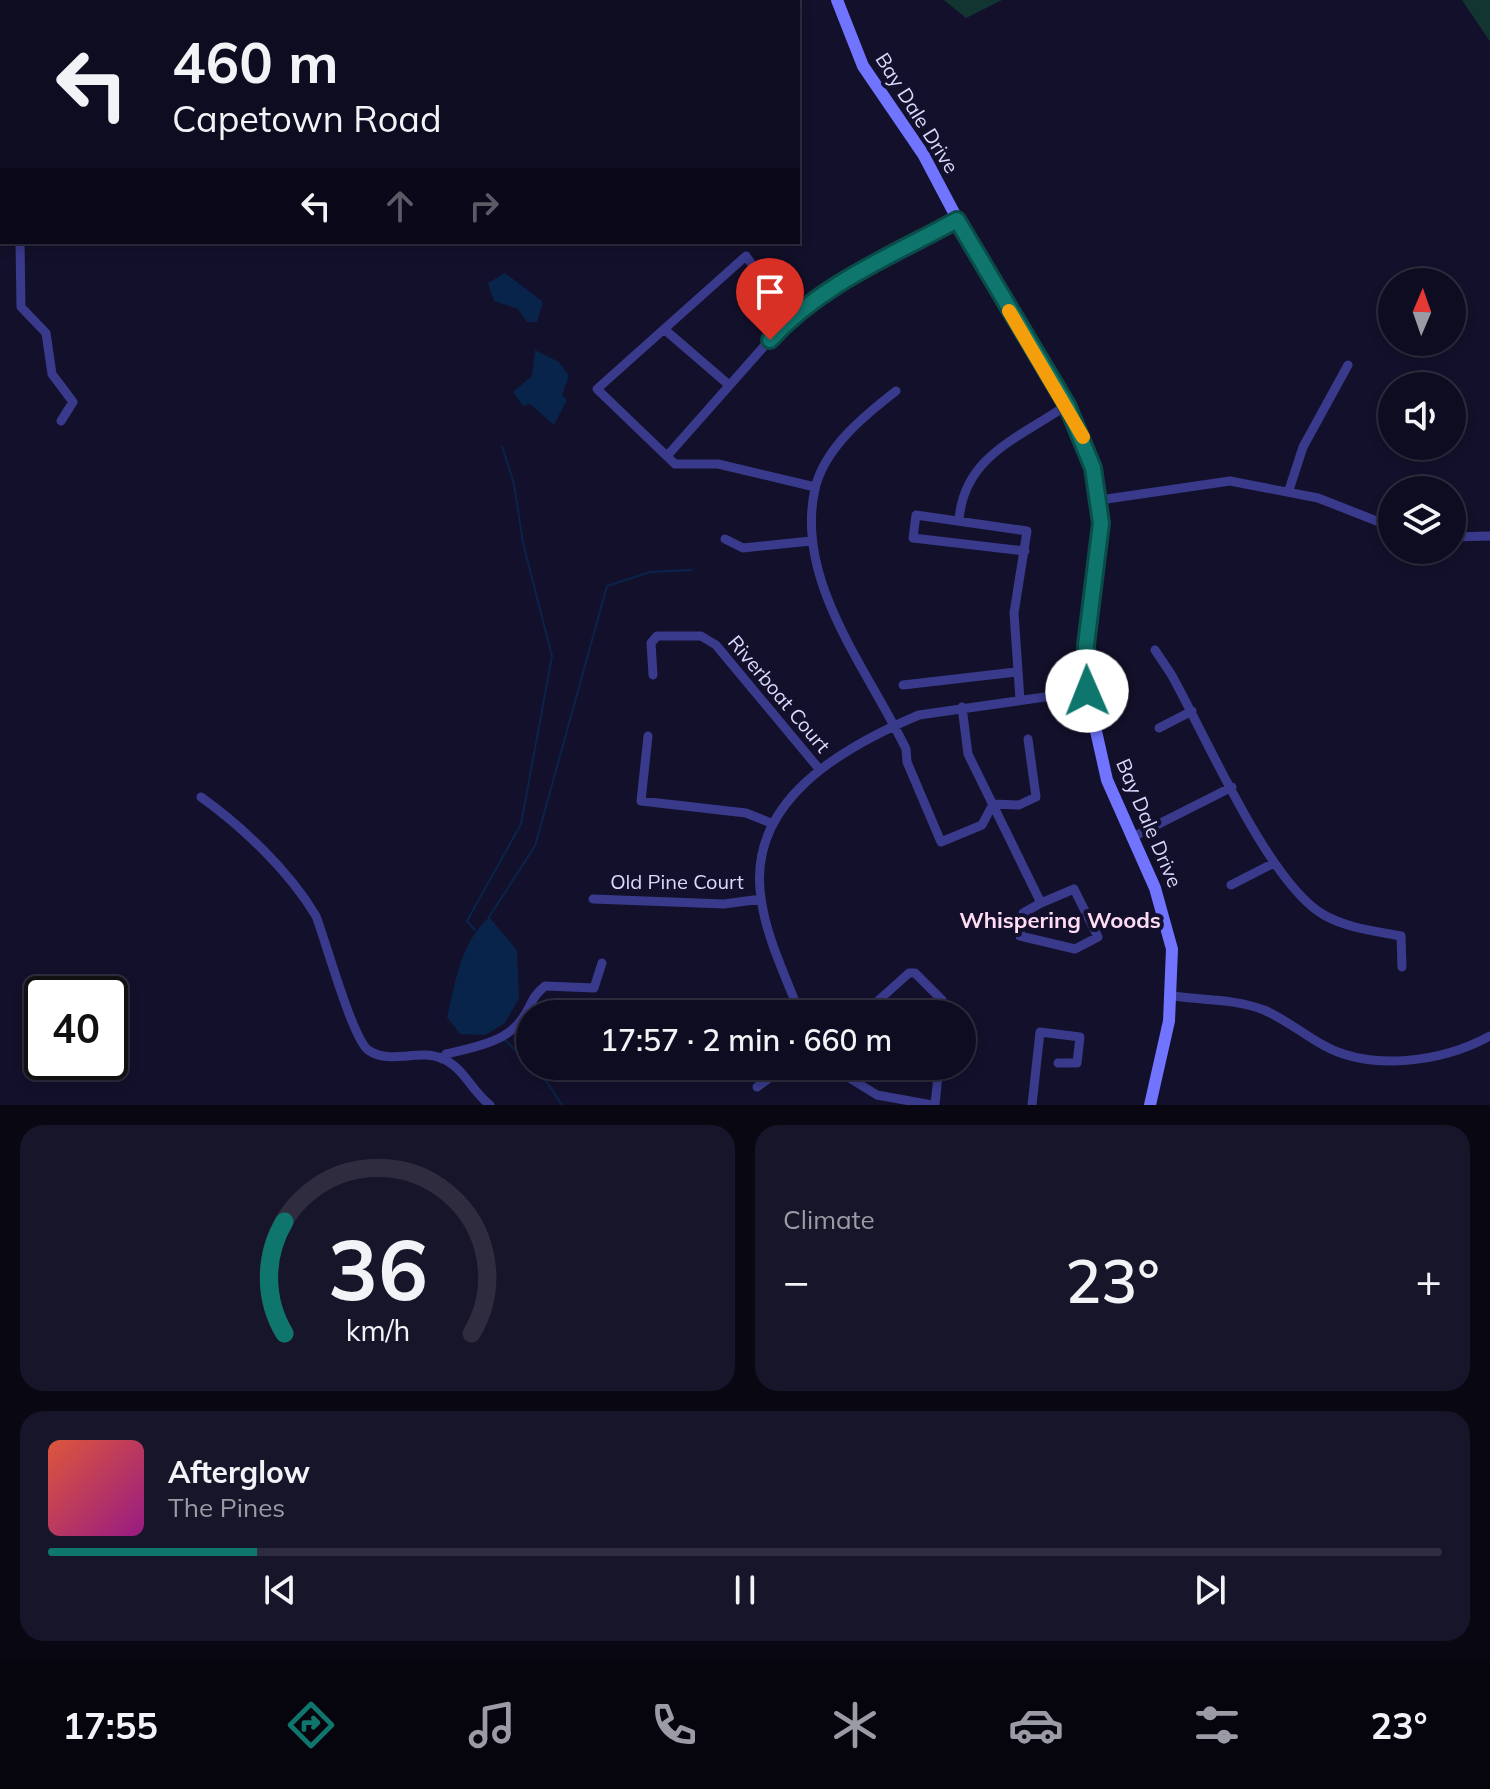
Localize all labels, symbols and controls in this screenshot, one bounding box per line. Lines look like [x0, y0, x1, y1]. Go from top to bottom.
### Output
text: 460 m [172, 27, 339, 97]
icon: left [40, 32, 144, 136]
street label: Bay Dale Drive [870, 48, 964, 178]
text: Capetown Road [172, 96, 442, 141]
icon: left [294, 184, 338, 228]
icon: ahead [378, 184, 422, 228]
icon: right [462, 184, 506, 228]
pin [736, 258, 804, 340]
north arrow [1378, 268, 1466, 356]
map controls [1378, 268, 1466, 564]
icon: arrive [748, 270, 792, 314]
button: sound [1378, 372, 1466, 460]
button: layers [1378, 476, 1466, 564]
street label: Riverboat Court [723, 630, 836, 757]
position arrow [1045, 649, 1129, 733]
street label: Bay Dale Drive [1111, 755, 1188, 891]
street label: Old Pine Court [610, 869, 744, 894]
district label: Whispering Woods [959, 906, 1161, 934]
speed limit sign: 40 [24, 976, 128, 1080]
text: 17:57 · 2 min · 660 m [600, 1021, 892, 1059]
text: Climate [783, 1203, 875, 1236]
text: 36 [328, 1216, 427, 1321]
text: 23° [1065, 1243, 1160, 1318]
text: − [783, 1253, 809, 1308]
text: + [1416, 1253, 1442, 1308]
text: km/h [345, 1312, 410, 1348]
text: Afterglow [168, 1453, 310, 1491]
text: The Pines [168, 1491, 285, 1524]
icon: previous [258, 1568, 302, 1612]
icon: pause [723, 1568, 767, 1612]
icon: next [1188, 1568, 1232, 1612]
icon: directions [283, 1697, 339, 1753]
icon: music [464, 1697, 520, 1753]
icon: phone [646, 1697, 702, 1753]
icon: climate [827, 1697, 883, 1753]
icon: car [1008, 1697, 1064, 1753]
icon: filters [1189, 1697, 1245, 1753]
text: 17:55 [63, 1703, 158, 1748]
text: 23° [1370, 1703, 1427, 1748]

